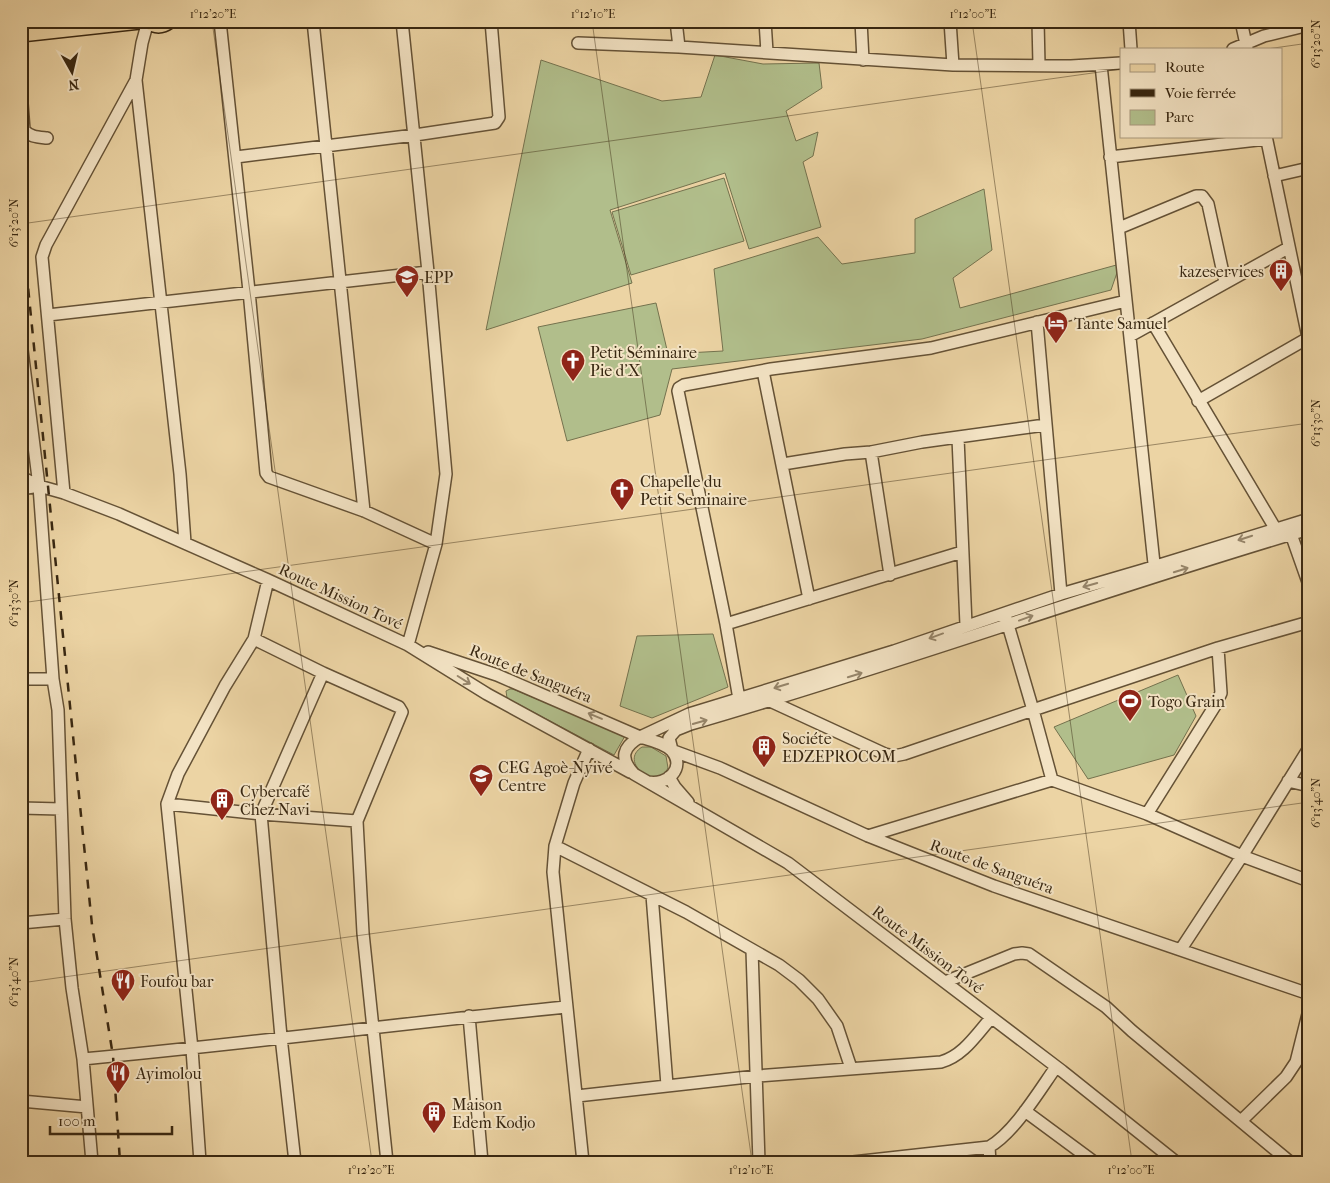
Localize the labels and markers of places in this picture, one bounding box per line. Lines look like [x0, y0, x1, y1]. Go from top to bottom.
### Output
building icon: kazeservices [1268, 258, 1294, 292]
place label: kazeservices [1179, 262, 1264, 281]
school or university icon: EPP [394, 264, 420, 298]
place label: EPP [424, 268, 453, 287]
hotel icon: Tante Samuel [1043, 310, 1069, 344]
place label: Tante Samuel [1074, 314, 1168, 333]
place label: Petit Séminaire Pie d'X [590, 343, 697, 380]
church icon: Petit Séminaire Pie d'X [560, 348, 586, 382]
place label: Chapelle du Petit Seminaire [640, 472, 747, 509]
church icon: Chapelle du Petit Seminaire [609, 477, 635, 511]
sports icon: Togo Grain [1117, 688, 1143, 722]
place label: Togo Grain [1148, 692, 1226, 711]
place label: Sociéte EDZEPROCOM [782, 729, 896, 766]
building icon: Sociéte EDZEPROCOM [751, 734, 777, 768]
place label: CEG Agoè-Nyivé Centre [498, 758, 613, 795]
school or university icon: CEG Agoè-Nyivé Centre [468, 763, 494, 797]
place label: Cybercafé Chez Navi [240, 782, 310, 819]
building icon: Cybercafé Chez Navi [209, 787, 235, 821]
restaurant icon: Foufou bar [110, 968, 136, 1002]
place label: Foufou bar [140, 972, 214, 991]
restaurant icon: Ayimolou [105, 1060, 131, 1094]
place label: Ayimolou [135, 1064, 201, 1083]
place label: Maison Edem Kodjo [452, 1095, 535, 1132]
building icon: Maison Edem Kodjo [421, 1100, 447, 1134]

